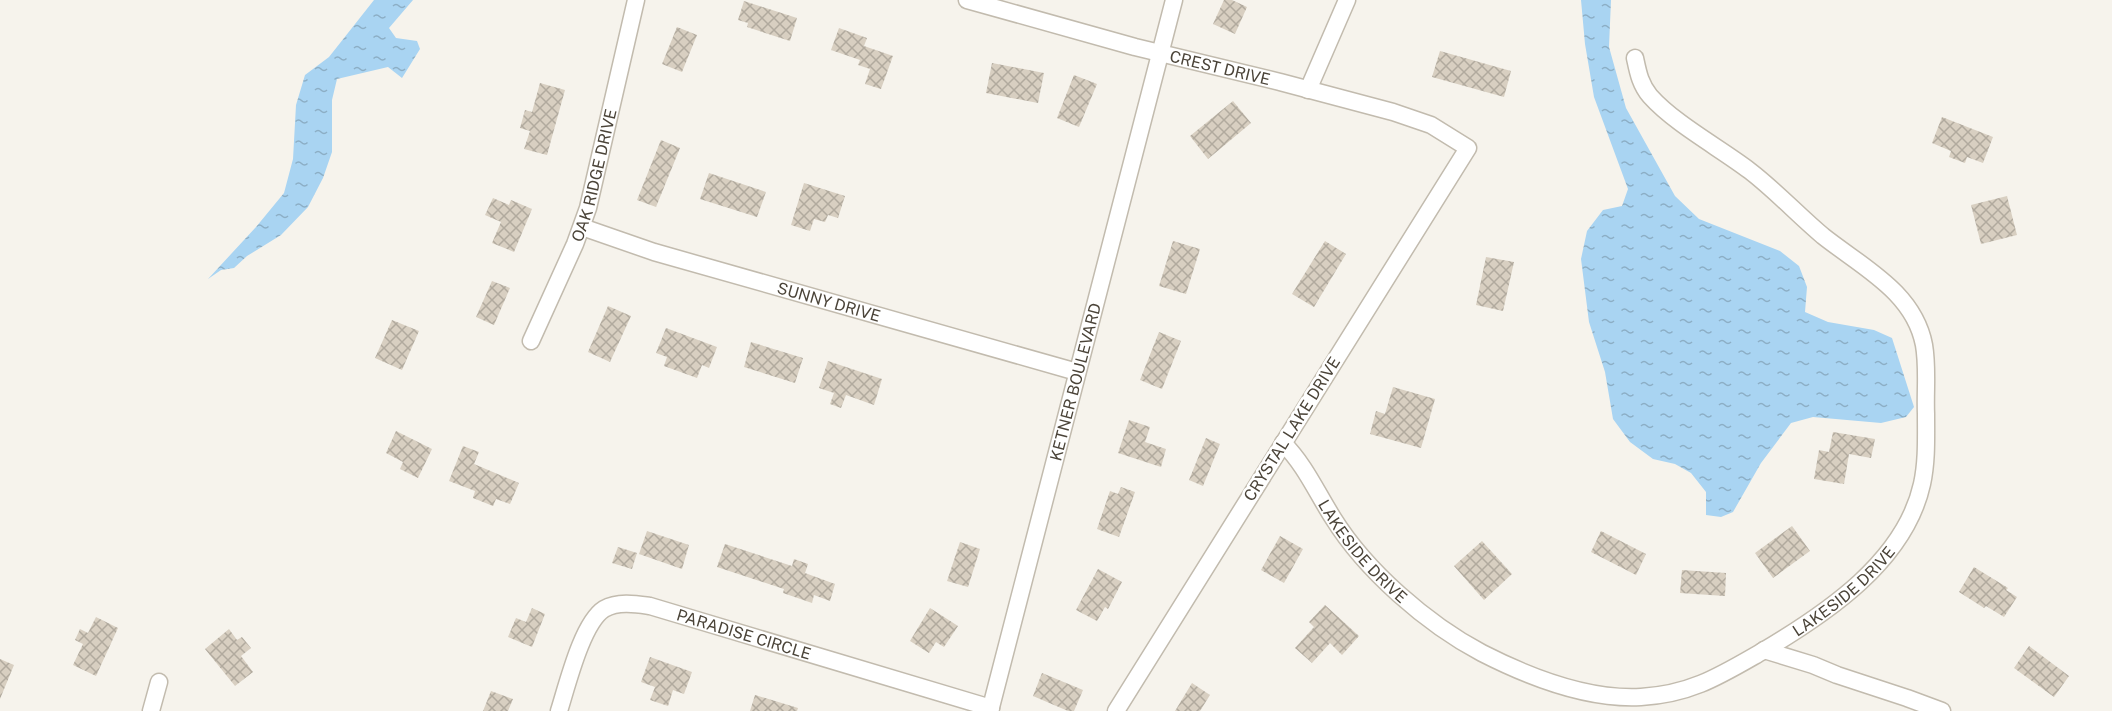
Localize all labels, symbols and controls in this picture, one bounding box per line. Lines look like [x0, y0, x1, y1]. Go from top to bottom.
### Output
street label: CREST DRIVE [1168, 46, 1272, 89]
street label: OAK RIDGE DRIVE [567, 107, 620, 244]
street label: SUNNY DRIVE [775, 278, 883, 325]
street label: KETNER BOULEVARD [1046, 301, 1105, 463]
street label: CRYSTAL LAKE DRIVE [1240, 353, 1344, 505]
street label: LAKESIDE DRIVE [1315, 496, 1411, 607]
street label: LAKESIDE DRIVE [1789, 542, 1899, 640]
street label: PARADISE CIRCLE [674, 605, 813, 663]

